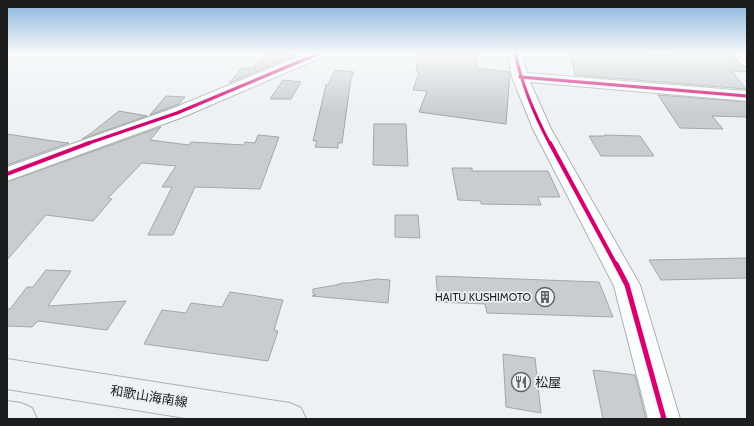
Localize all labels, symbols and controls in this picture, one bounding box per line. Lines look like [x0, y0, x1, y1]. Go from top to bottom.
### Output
building icon: HAITU KUSHIMOTO [534, 286, 556, 308]
place label: HAITU KUSHIMOTO [435, 290, 532, 304]
restaurant icon: 松屋 [510, 371, 532, 393]
place label: 松屋 [535, 374, 561, 390]
street label: 和歌山海南線 [109, 382, 189, 410]

